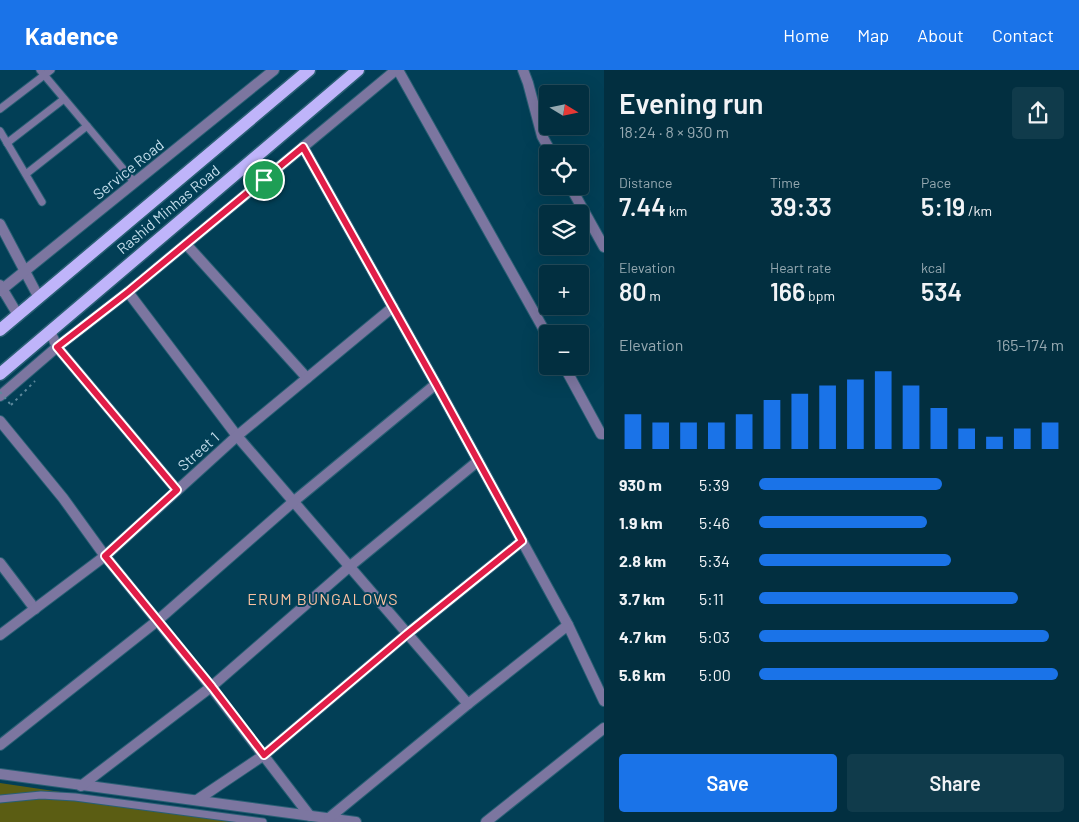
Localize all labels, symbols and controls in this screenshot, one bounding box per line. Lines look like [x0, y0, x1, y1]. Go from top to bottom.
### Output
text: Kadence [25, 21, 118, 50]
text: Home [783, 24, 829, 46]
text: Map [857, 24, 889, 46]
text: About [917, 24, 964, 46]
text: Contact [992, 24, 1054, 46]
north arrow [539, 85, 589, 135]
map controls [539, 85, 589, 375]
text: Evening run [619, 86, 764, 120]
button: share [1012, 87, 1064, 139]
text: 18:24 · 8 × 930 m [619, 122, 729, 141]
street label: Service Road [89, 135, 167, 203]
button: locate [539, 145, 589, 195]
pin [243, 159, 285, 201]
street label: Rashid Minhas Road [113, 161, 223, 257]
icon: arrive [250, 166, 278, 194]
text: Distance [619, 174, 672, 191]
text: Time [770, 174, 800, 191]
text: Pace [921, 174, 951, 191]
text: 7.44 [619, 191, 666, 221]
text: 39:33 [770, 191, 832, 221]
text: 5:19 [921, 191, 965, 221]
text: km [666, 202, 687, 219]
text: /km [965, 202, 992, 219]
button: layers [539, 205, 589, 255]
text: Elevation [619, 259, 675, 276]
text: Heart rate [770, 259, 831, 276]
text: kcal [921, 259, 945, 276]
button: + [539, 265, 589, 315]
text: 80 [619, 276, 647, 306]
text: 166 [770, 276, 805, 306]
text: 534 [921, 276, 962, 306]
text: m [647, 287, 661, 304]
text: bpm [805, 287, 835, 304]
button: − [539, 325, 589, 375]
text: Elevation [619, 335, 683, 354]
text: 165–174 m [996, 335, 1064, 354]
street label: Street 1 [174, 428, 222, 474]
text: 930 m [619, 475, 662, 494]
text: 5:39 [699, 475, 729, 494]
text: 1.9 km [619, 513, 663, 532]
text: 5:46 [699, 513, 730, 532]
text: 2.8 km [619, 551, 666, 570]
text: 5:34 [699, 551, 730, 570]
district label: ERUM BUNGALOWS [247, 589, 399, 608]
text: 3.7 km [619, 589, 665, 608]
text: 5:11 [699, 589, 724, 608]
text: 4.7 km [619, 627, 666, 646]
text: 5:03 [699, 627, 730, 646]
text: 5.6 km [619, 665, 666, 684]
text: 5:00 [699, 665, 731, 684]
button: Save [619, 754, 837, 812]
button: Share [847, 754, 1064, 812]

